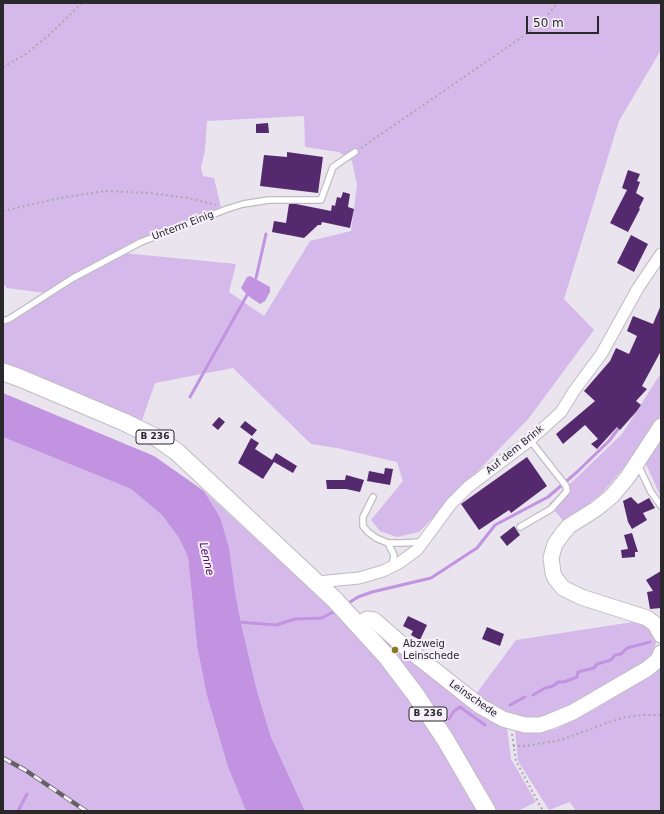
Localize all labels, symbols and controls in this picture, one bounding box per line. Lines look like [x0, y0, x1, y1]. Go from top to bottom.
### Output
scale bar [528, 8, 601, 34]
text: 50 m [533, 16, 564, 30]
street label: Unterm Einig [150, 209, 216, 243]
street label: Auf dem Brink [484, 423, 546, 477]
road number: B 236 [136, 430, 174, 444]
water label: Lenne [196, 541, 216, 577]
place label: Abzweig Leinschede [403, 638, 459, 662]
marker: Abzweig Leinschede [390, 645, 400, 655]
street label: Leinschede [446, 678, 500, 720]
road number: B 236 [409, 707, 447, 721]

